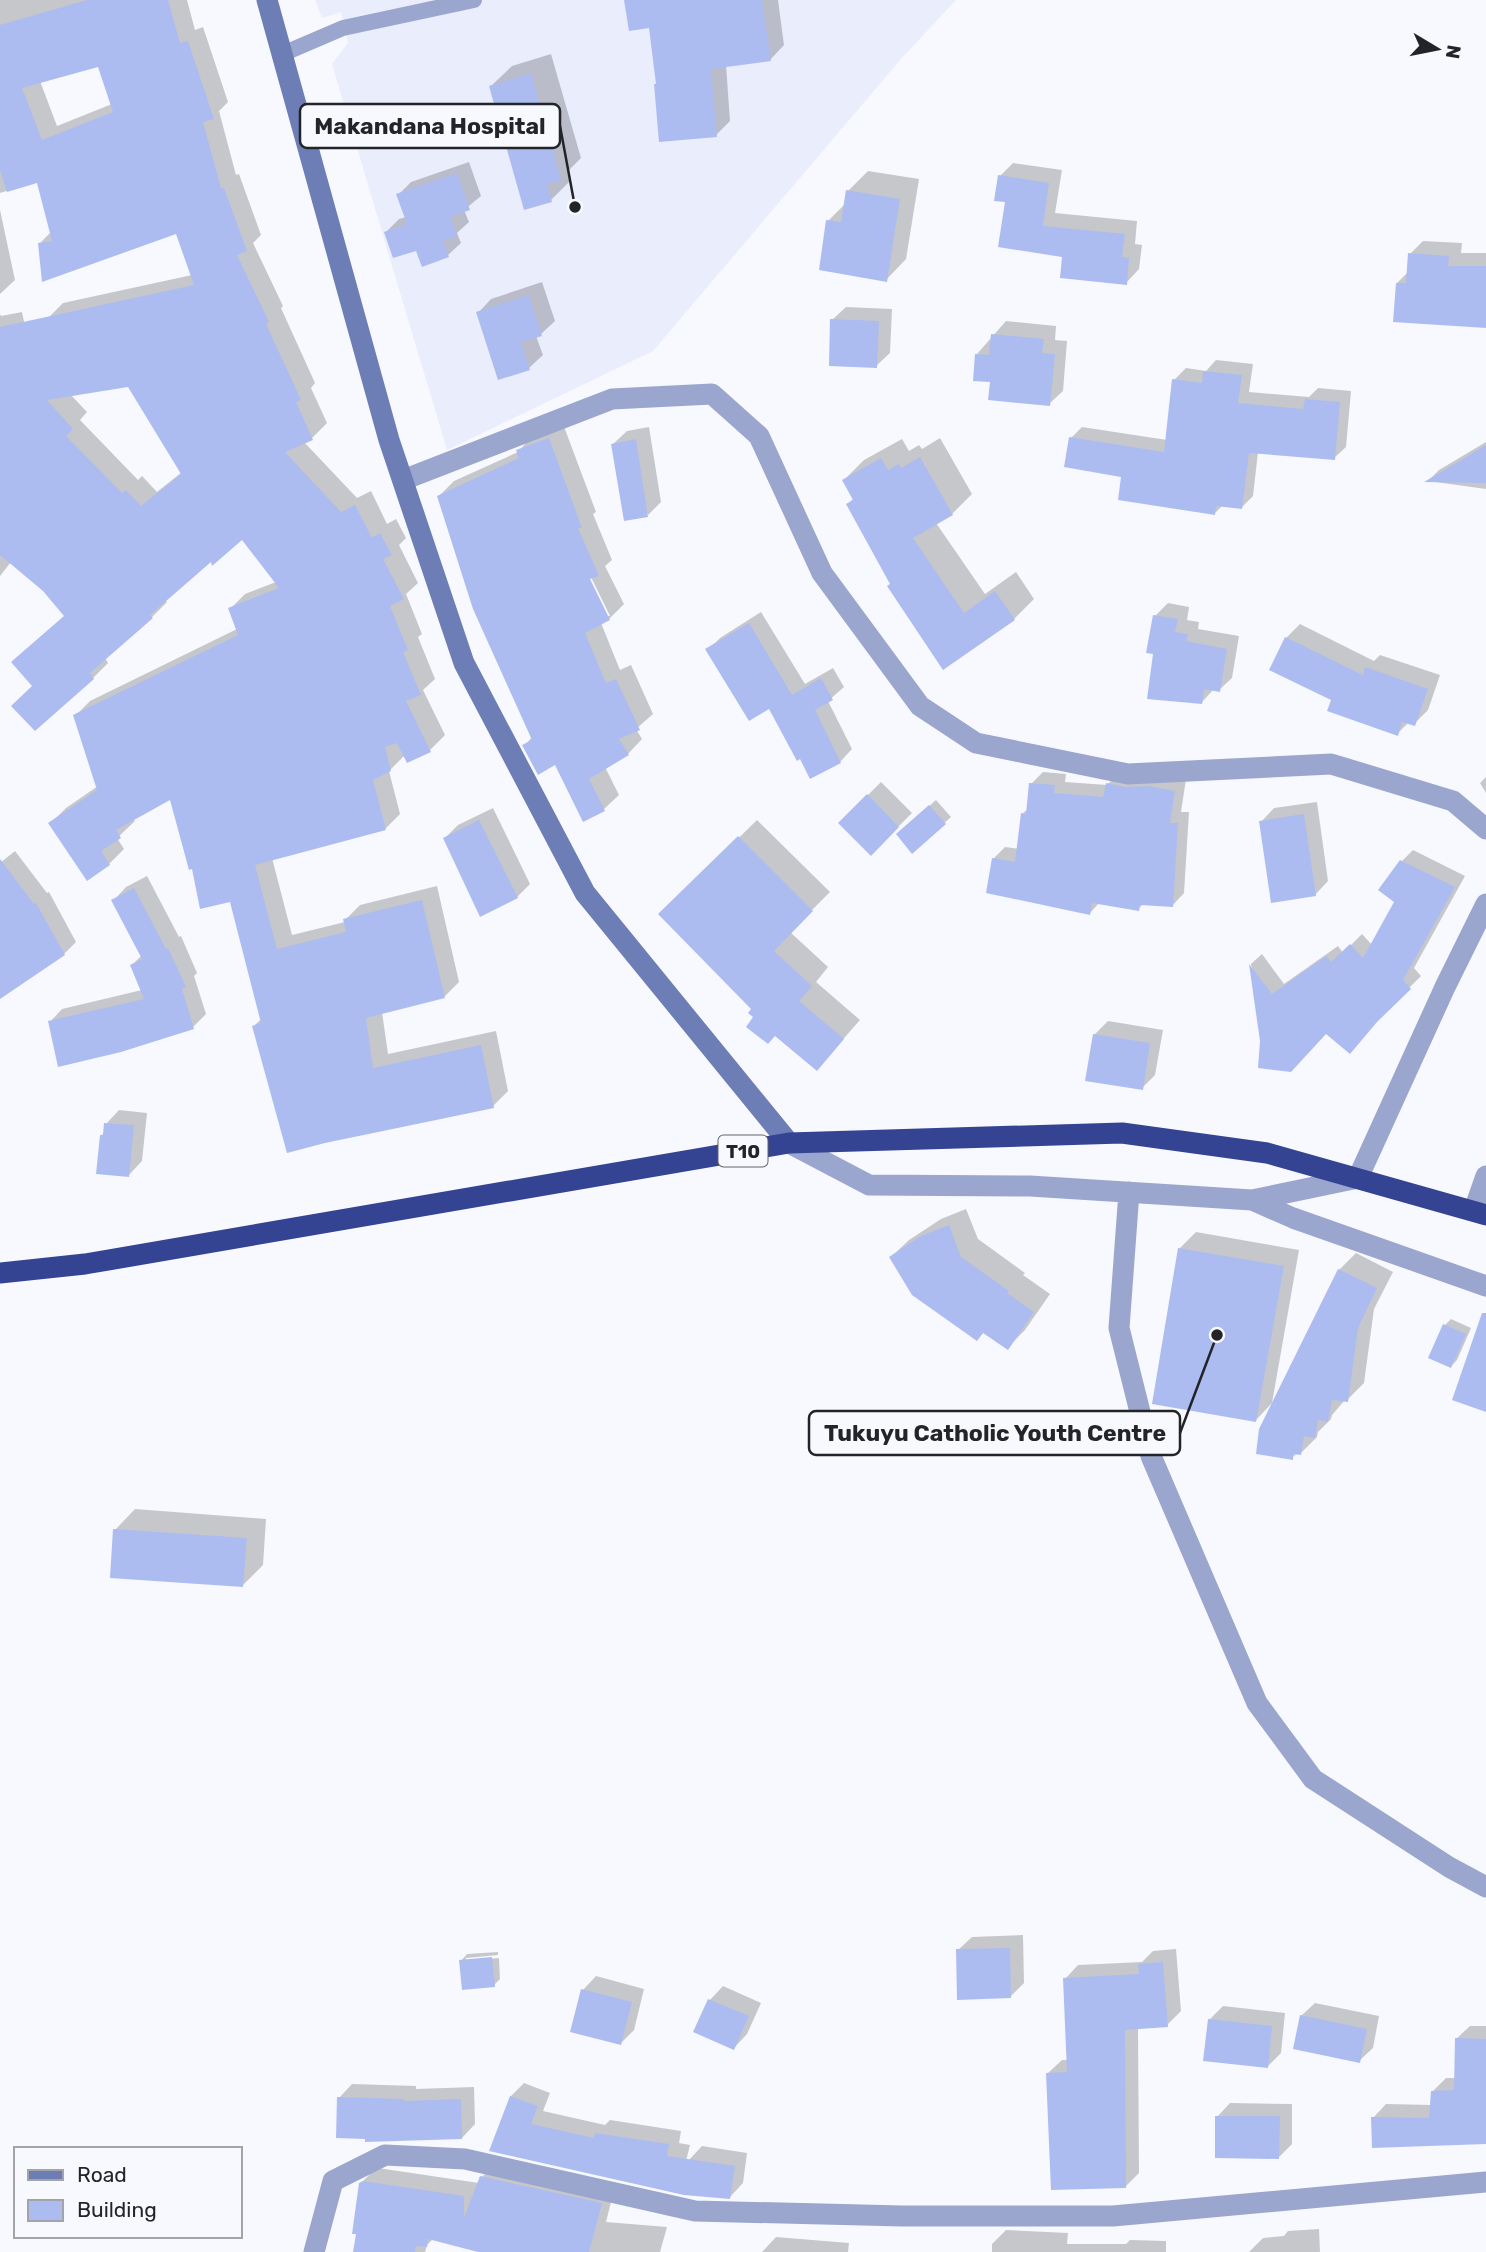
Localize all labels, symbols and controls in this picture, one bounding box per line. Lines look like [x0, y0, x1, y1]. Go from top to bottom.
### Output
north arrow [1402, 14, 1472, 84]
text: N [1441, 43, 1466, 61]
callout: Makandana Hospital [300, 104, 560, 148]
text: Makandana Hospital [314, 112, 546, 140]
road number: T10 [718, 1135, 768, 1166]
callout: Tukuyu Catholic Youth Centre [809, 1411, 1180, 1455]
text: Tukuyu Catholic Youth Centre [824, 1419, 1166, 1447]
legend [14, 2147, 242, 2238]
text: Road [77, 2162, 127, 2187]
text: Building [77, 2197, 157, 2222]

